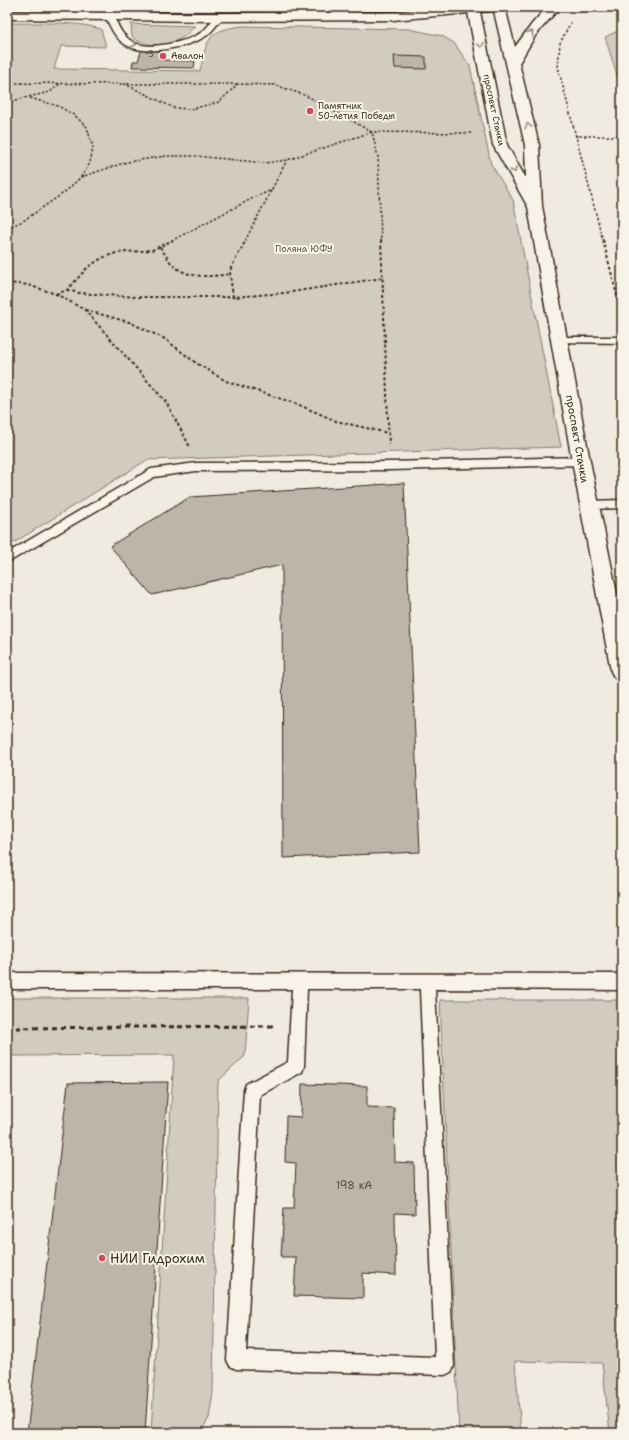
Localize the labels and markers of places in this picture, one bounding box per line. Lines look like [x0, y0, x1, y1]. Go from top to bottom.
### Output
place label: Авалон [171, 50, 204, 62]
marker: Авалон [158, 51, 168, 61]
place label: Памятник 50-летия Победы [318, 100, 395, 122]
marker: Памятник 50-летия Победы [305, 106, 315, 116]
place label: НИИ Гидрохим [110, 1250, 205, 1267]
marker: НИИ Гидрохим [97, 1253, 107, 1263]

